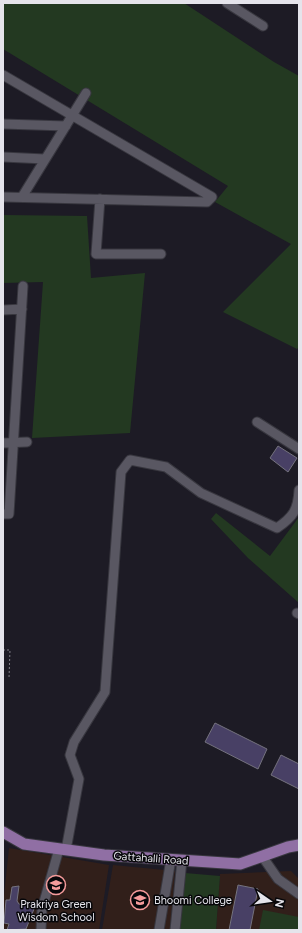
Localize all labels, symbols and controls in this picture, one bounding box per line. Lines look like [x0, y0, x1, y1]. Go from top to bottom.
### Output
street label: Gattahalli Road [113, 849, 189, 868]
school or university icon: Prakriya Green Wisdom School [45, 874, 67, 896]
north arrow [250, 881, 290, 921]
school or university icon: Bhoomi College [129, 889, 151, 911]
place label: Bhoomi College [154, 894, 232, 907]
place label: Prakriya Green Wisdom School [17, 898, 95, 924]
text: N [272, 898, 287, 909]

